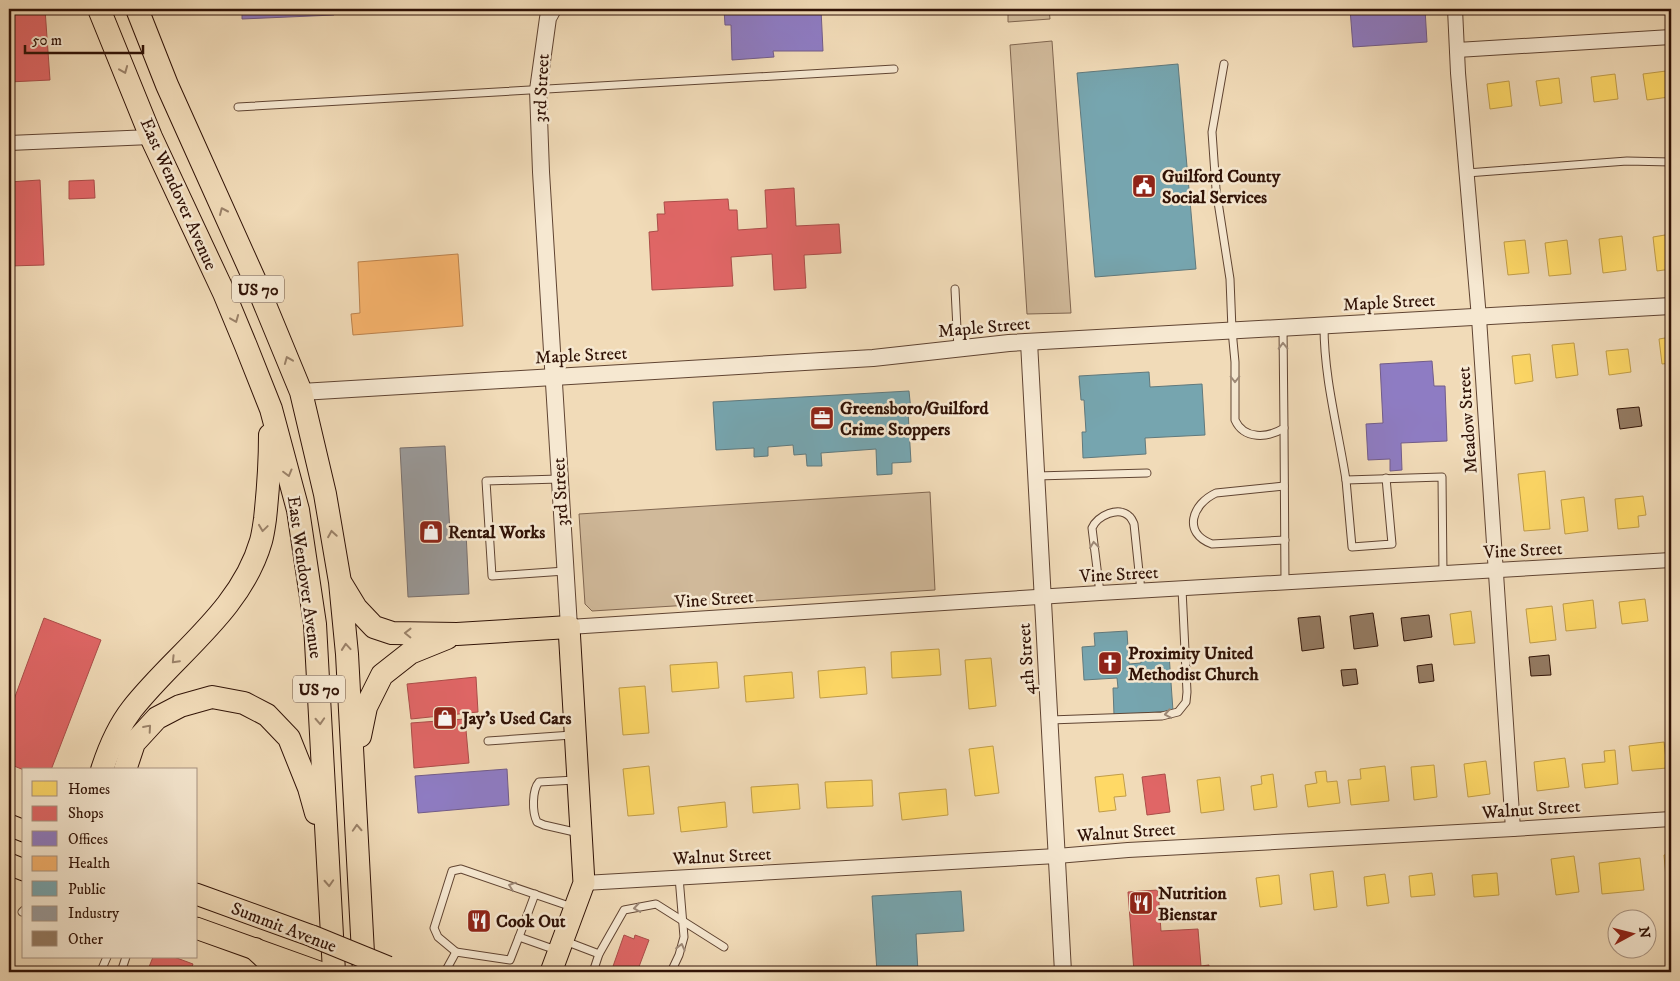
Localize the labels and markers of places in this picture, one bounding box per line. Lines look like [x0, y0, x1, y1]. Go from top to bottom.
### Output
place label: Guilford County Social Services [1162, 166, 1281, 209]
public building icon: Guilford County Social Services [1131, 173, 1157, 199]
place label: Greensboro/Guilford Crime Stoppers [840, 398, 989, 441]
office icon: Greensboro/Guilford Crime Stoppers [809, 405, 835, 431]
shop icon: Rental Works [418, 519, 444, 545]
place label: Rental Works [448, 522, 545, 544]
place label: Proximity United Methodist Church [1128, 643, 1259, 686]
church icon: Proximity United Methodist Church [1097, 650, 1123, 676]
shop icon: Jay's Used Cars [432, 705, 458, 731]
place label: Jay's Used Cars [460, 708, 572, 730]
place label: Nutrition Bienstar [1158, 883, 1227, 926]
restaurant icon: Nutrition Bienstar [1128, 890, 1154, 916]
restaurant icon: Cook Out [466, 908, 492, 934]
place label: Cook Out [496, 911, 566, 933]

